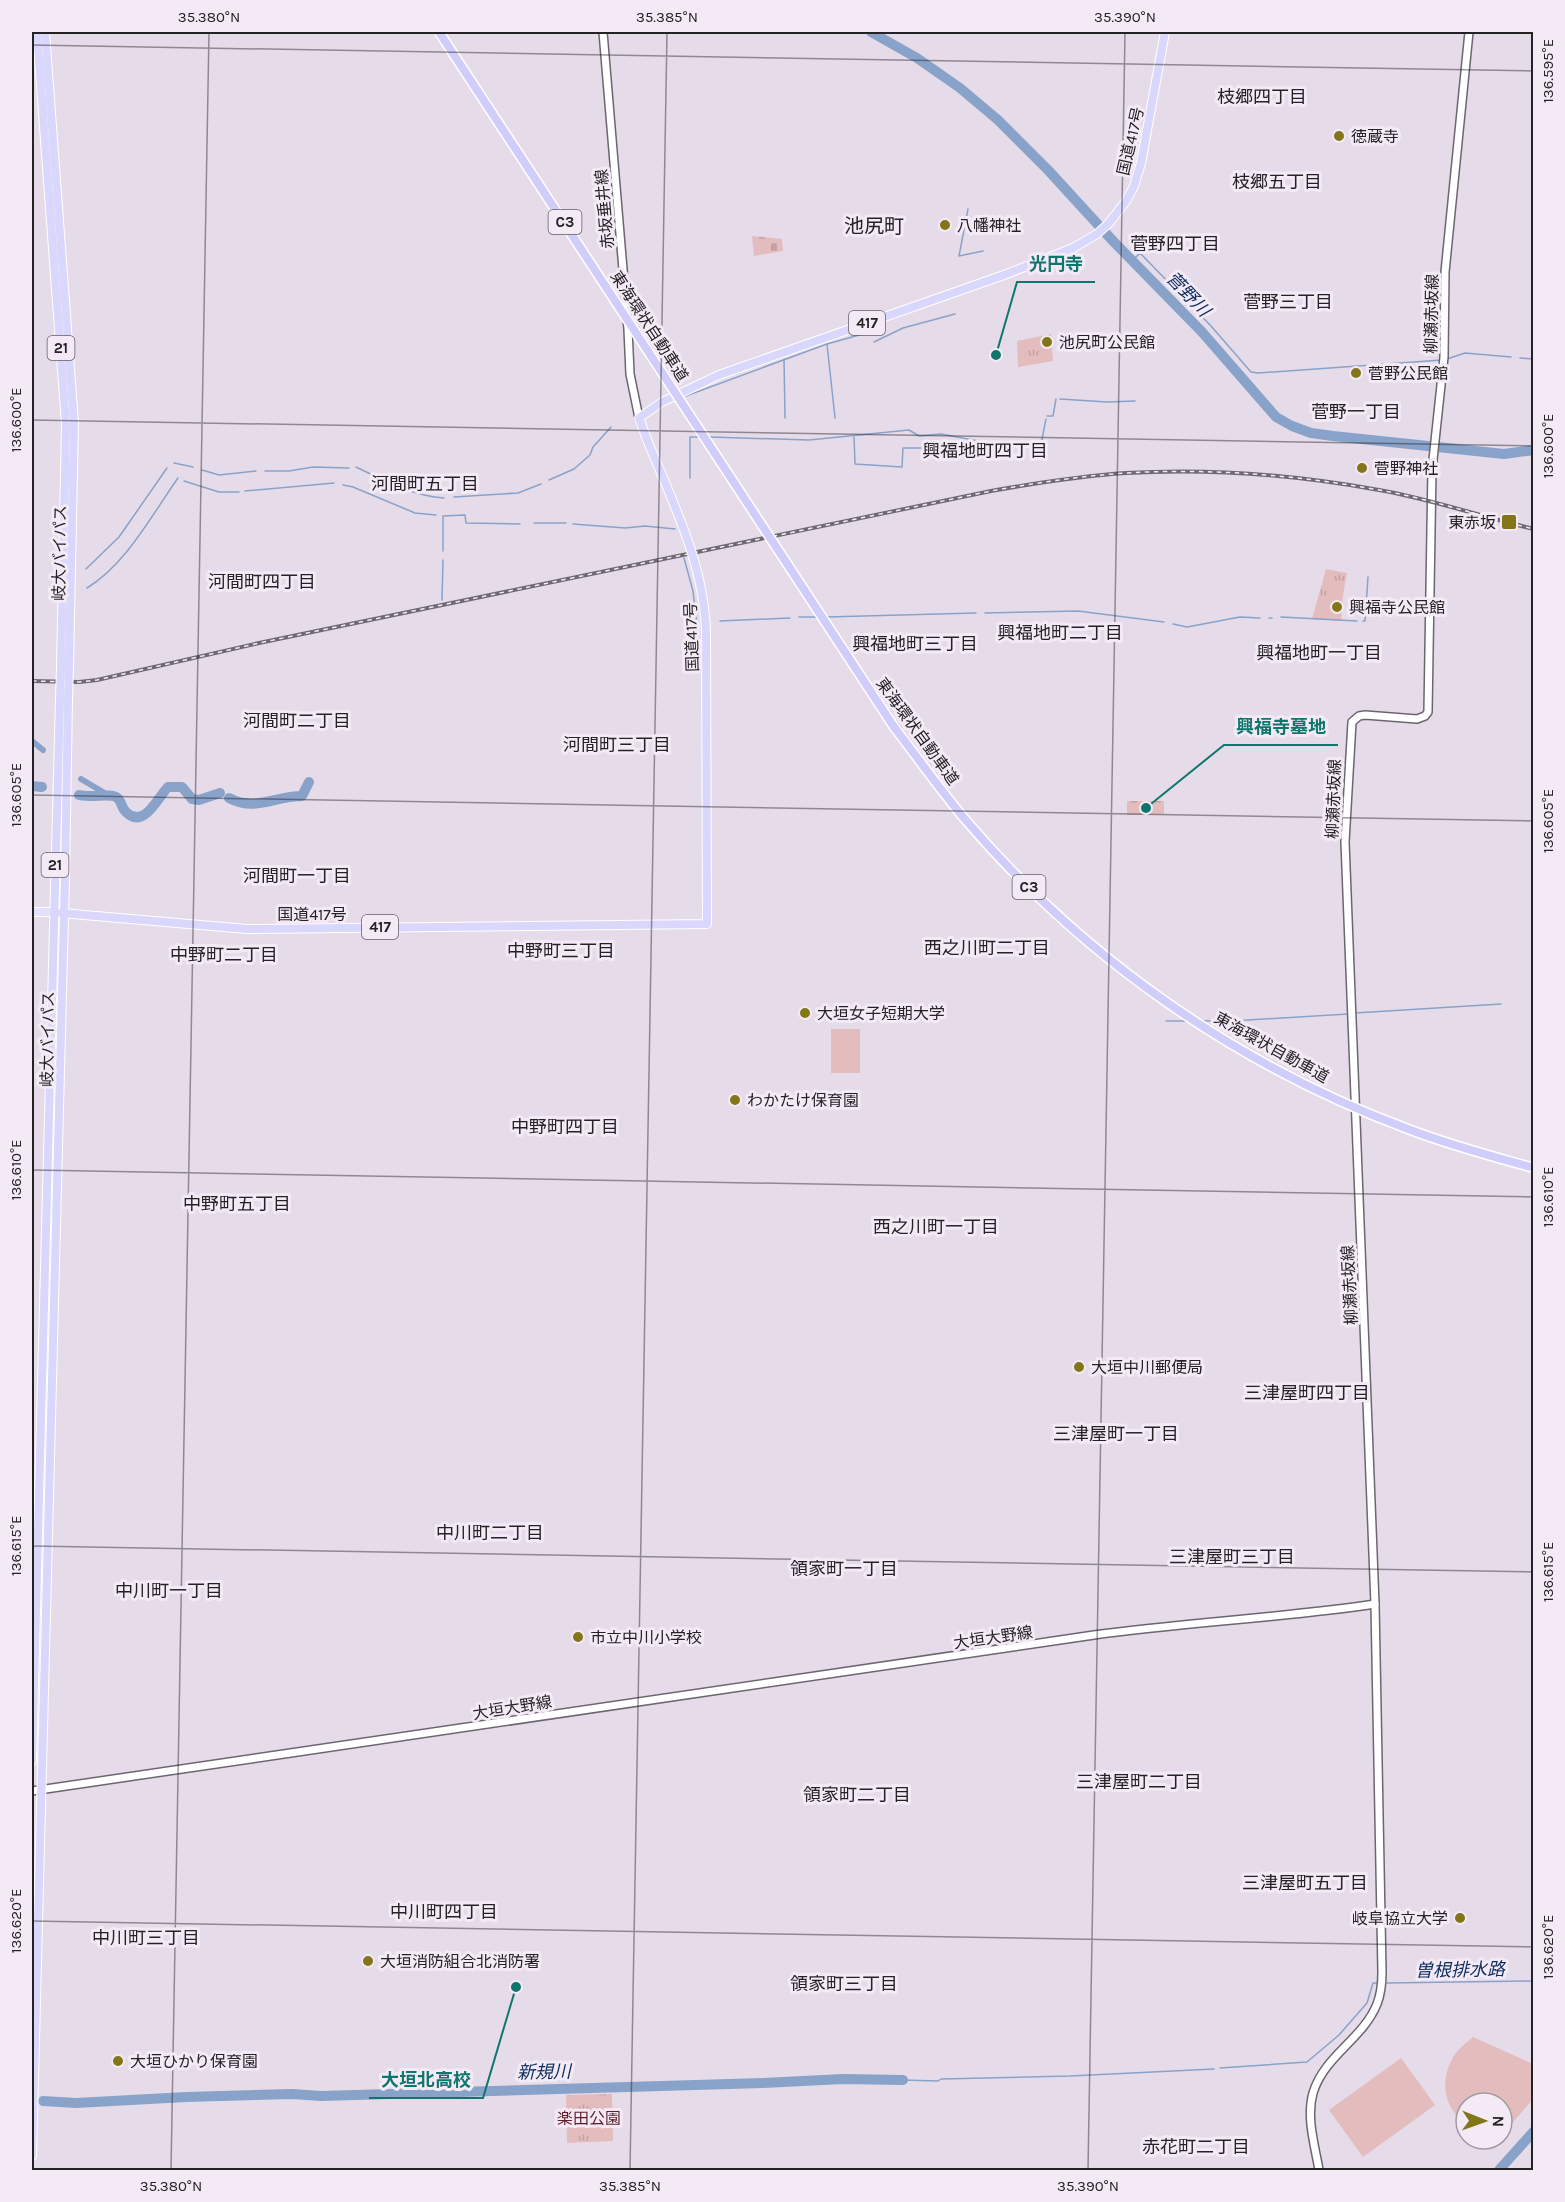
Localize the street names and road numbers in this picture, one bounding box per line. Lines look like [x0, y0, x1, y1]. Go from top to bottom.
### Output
street label: 国道417号 [1113, 105, 1148, 177]
street label: 赤坂垂井線 [592, 168, 617, 250]
road number: C3 [548, 210, 582, 234]
street label: 東海環状自動車道 [607, 267, 692, 385]
street label: 柳瀬赤坂線 [1421, 274, 1442, 354]
road number: 417 [849, 311, 885, 335]
road number: 21 [48, 336, 74, 360]
street label: 岐大バイパス [49, 505, 70, 601]
street label: 国道417号 [681, 602, 702, 672]
street label: 東海環状自動車道 [872, 674, 963, 789]
street label: 柳瀬赤坂線 [1323, 759, 1344, 839]
road number: 21 [42, 853, 68, 877]
road number: C3 [1012, 875, 1046, 899]
street label: 国道417号 [277, 905, 347, 924]
road number: 417 [362, 915, 398, 939]
street label: 岐大バイパス [37, 991, 58, 1087]
street label: 東海環状自動車道 [1211, 1008, 1332, 1087]
street label: 柳瀬赤坂線 [1338, 1245, 1361, 1325]
street label: 大垣大野線 [952, 1623, 1034, 1652]
street label: 大垣大野線 [471, 1692, 553, 1723]

